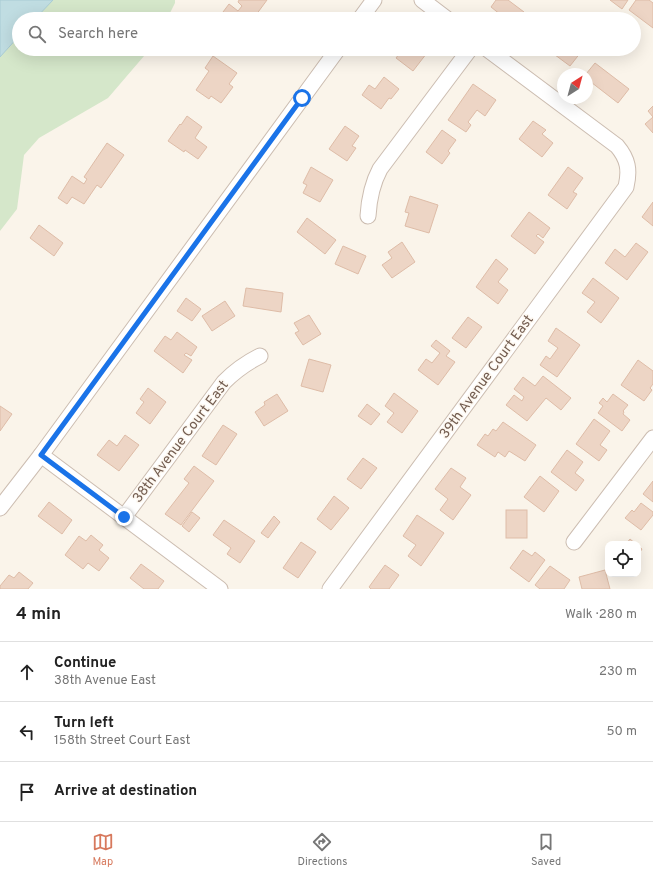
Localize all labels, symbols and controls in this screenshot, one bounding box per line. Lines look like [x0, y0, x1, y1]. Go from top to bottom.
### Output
search box [12, 12, 641, 56]
icon: search [26, 23, 48, 45]
text: Search here [58, 25, 138, 44]
north arrow [557, 68, 593, 104]
route start [293, 89, 311, 107]
street label: 39th Avenue Court East [436, 312, 538, 442]
street label: 38th Avenue Court East [129, 377, 233, 507]
route end [115, 508, 133, 526]
map controls [605, 541, 641, 577]
button: locate [605, 541, 641, 577]
text: 4 min [16, 604, 61, 626]
text: Walk · 280 m [565, 607, 637, 623]
text: Continue [54, 654, 116, 673]
icon: ahead [16, 661, 38, 683]
text: 230 m [599, 664, 637, 680]
text: 38th Avenue East [54, 673, 156, 689]
text: Turn left [54, 714, 114, 733]
icon: left [16, 721, 38, 743]
text: 50 m [607, 724, 637, 740]
text: 158th Street Court East [54, 733, 190, 749]
icon: arrive [16, 781, 38, 803]
text: Arrive at destination [54, 782, 197, 801]
tab: Map [92, 831, 114, 869]
tab: Directions [297, 831, 347, 869]
tab: Saved [531, 831, 561, 869]

